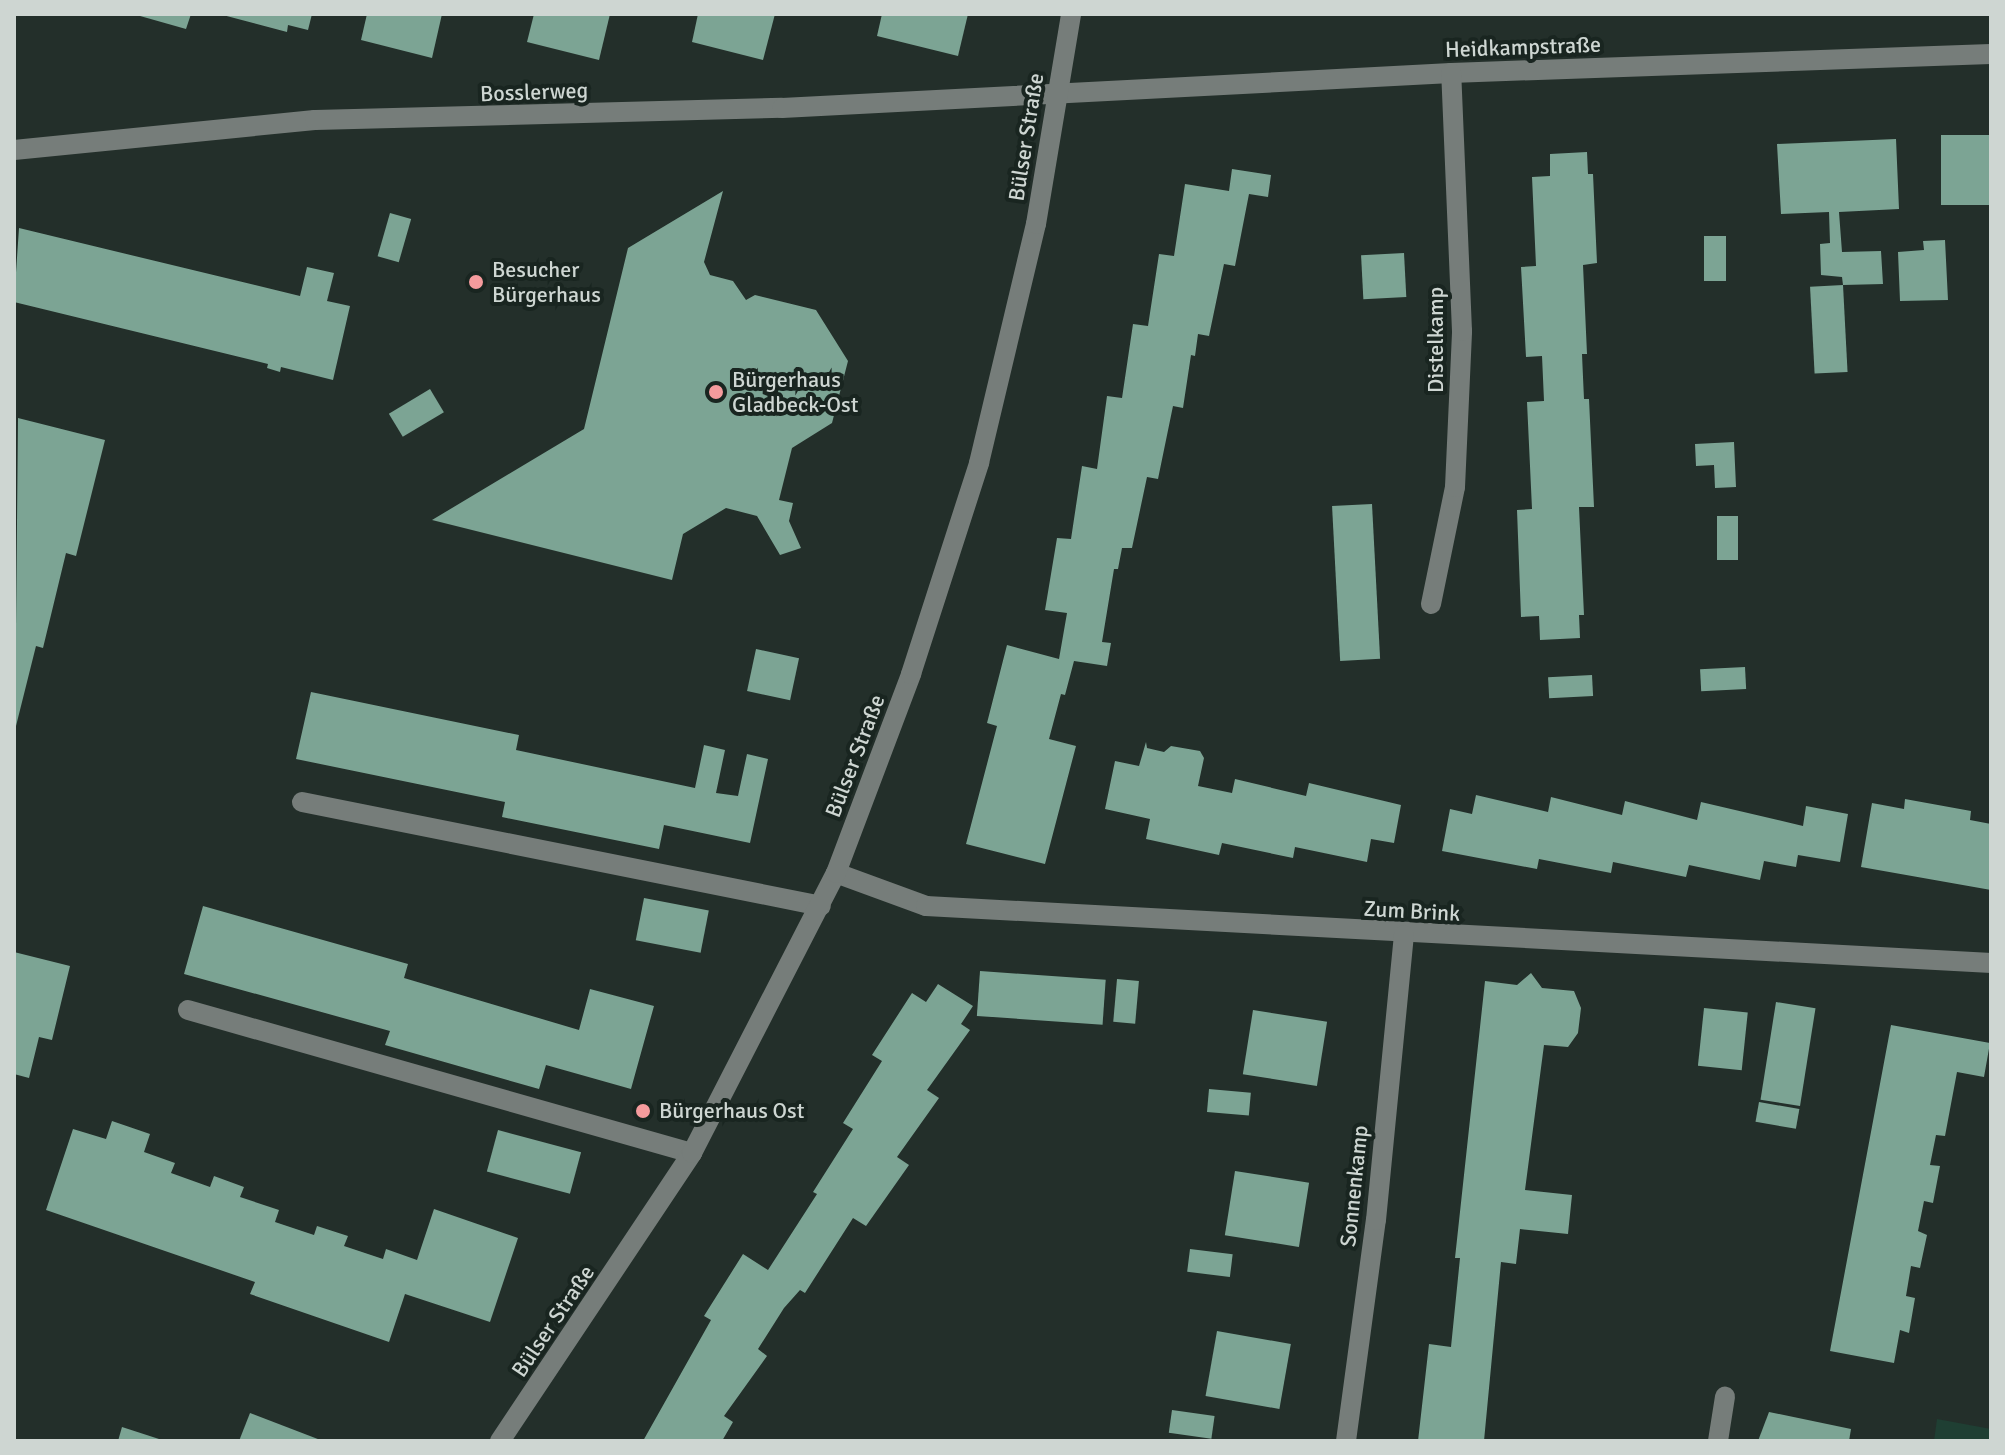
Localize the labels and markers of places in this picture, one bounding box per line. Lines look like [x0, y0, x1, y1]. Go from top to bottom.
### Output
place label: Besucher Bürgerhaus [492, 256, 601, 308]
marker: Besucher Bürgerhaus [467, 273, 485, 291]
place label: Bürgerhaus Gladbeck-Ost [732, 366, 858, 418]
marker: Bürgerhaus Gladbeck-Ost [707, 383, 725, 401]
place label: Bürgerhaus Ost [659, 1098, 804, 1124]
marker: Bürgerhaus Ost [634, 1102, 652, 1120]

